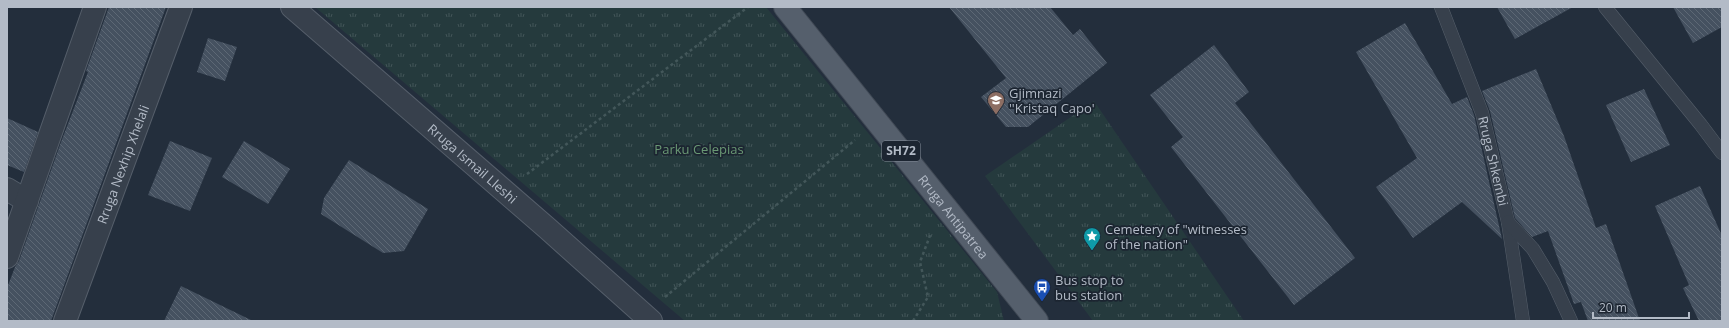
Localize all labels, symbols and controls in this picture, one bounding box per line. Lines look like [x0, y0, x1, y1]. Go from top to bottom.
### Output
place label: Gjimnazi ''Kristaq Capo' [1009, 84, 1095, 117]
school or university icon: Gjimnazi ''Kristaq Capo' [986, 90, 1006, 115]
street label: Rruga Nexhip Xhelali [93, 102, 153, 226]
street label: Rruga Shkembi [1474, 114, 1513, 208]
street label: Rruga Ismail Lleshi [424, 120, 521, 207]
park label: Parku Celepias [654, 140, 744, 158]
road number: SH72 [882, 141, 920, 161]
street label: Rruga Antipatrea [914, 171, 993, 263]
place label: Cemetery of "witnesses of the nation" [1105, 220, 1247, 253]
place icon: Cemetery of "witnesses of the nation" [1082, 226, 1102, 251]
place label: Bus stop to bus station [1055, 271, 1124, 304]
bus stop icon: Bus stop to bus station [1032, 277, 1052, 302]
scale bar [1593, 294, 1689, 320]
text: 20 m [1599, 299, 1627, 316]

